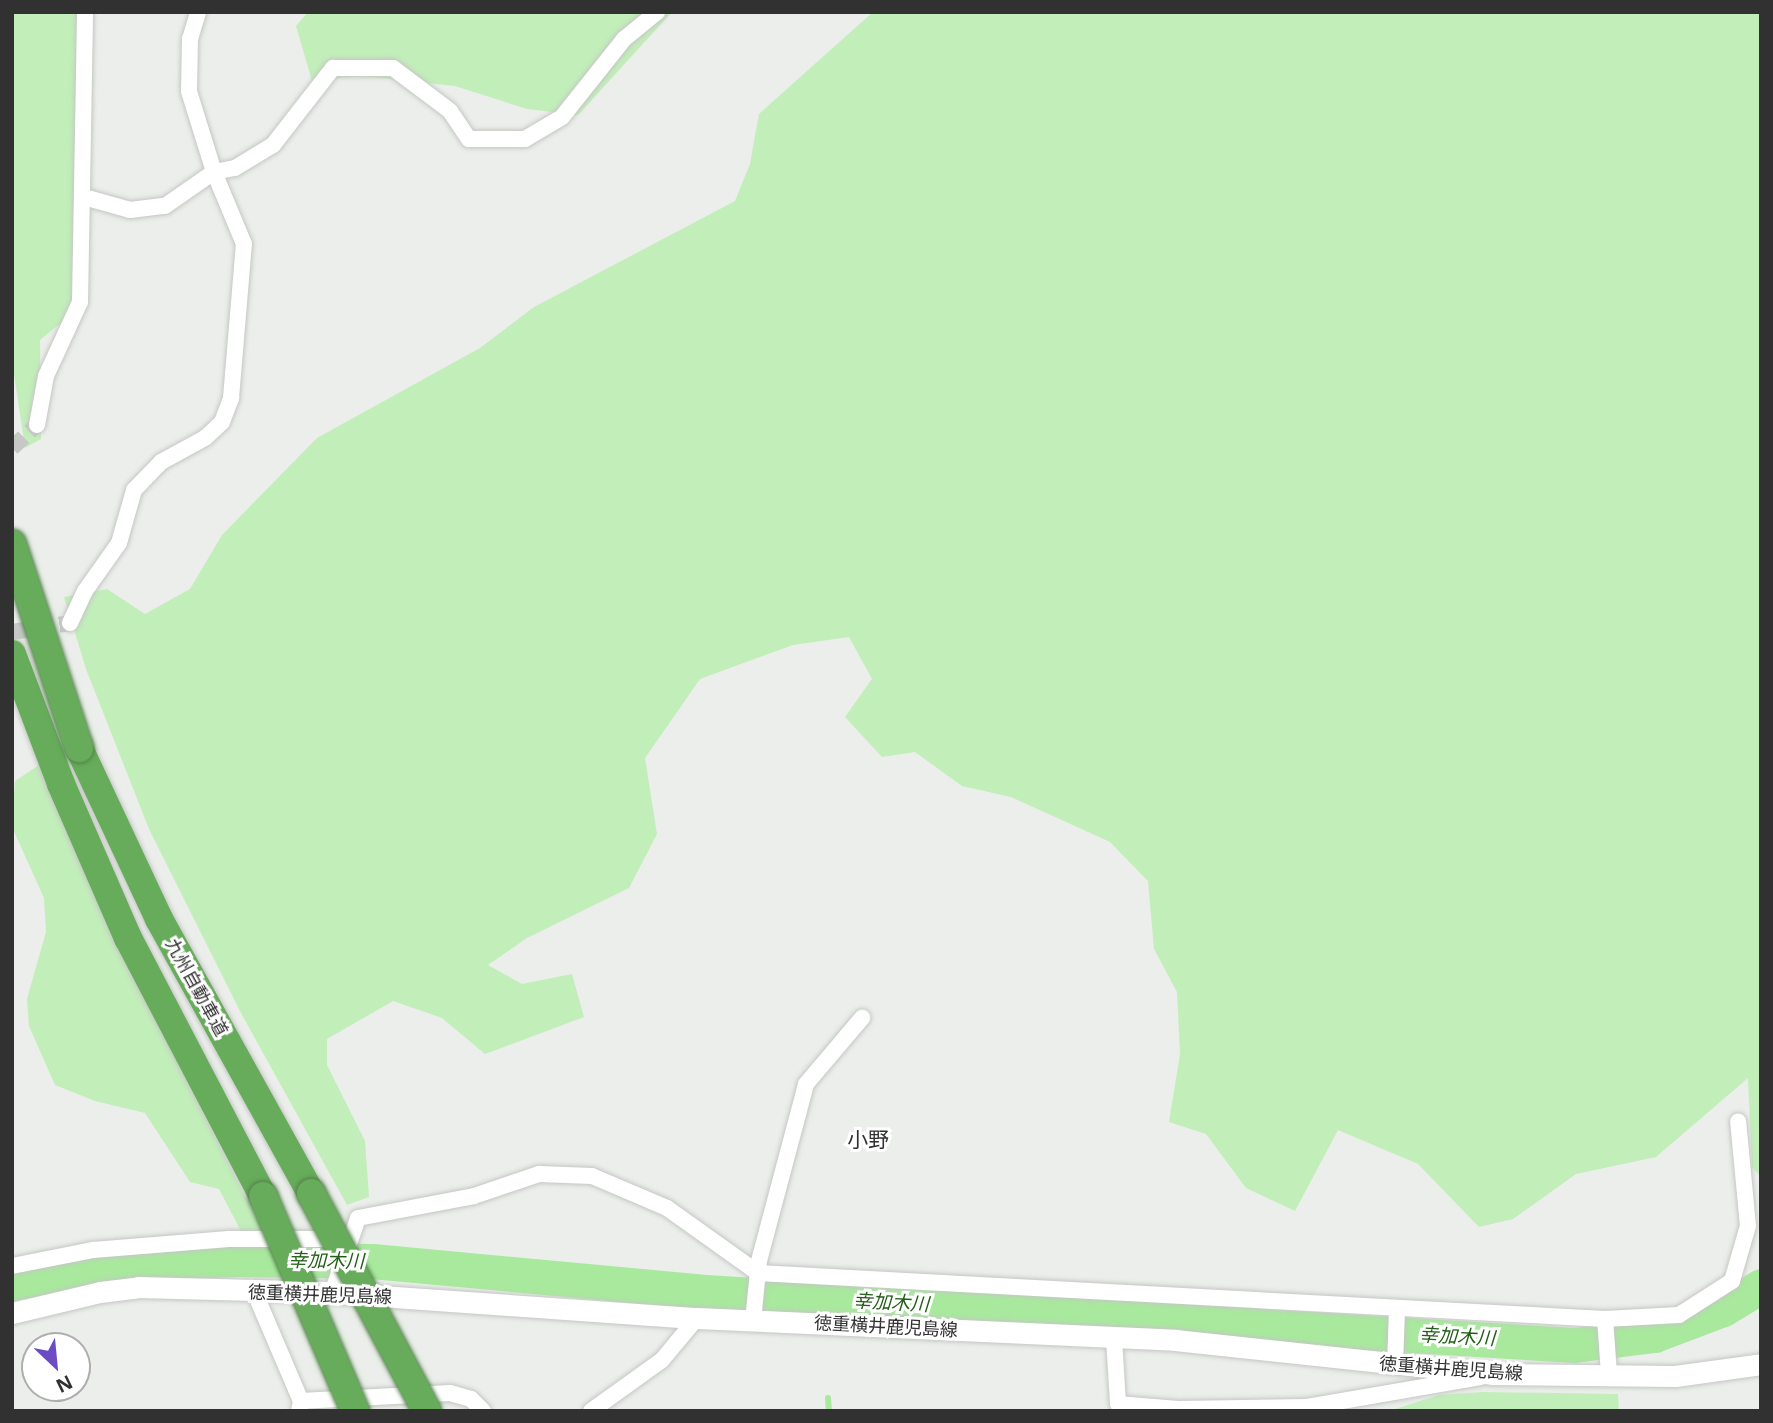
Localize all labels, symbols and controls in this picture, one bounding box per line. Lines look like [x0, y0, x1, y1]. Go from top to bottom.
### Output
street label: 九州自動車道 [161, 935, 233, 1039]
district label: 小野 [847, 1126, 889, 1152]
water label: 幸加木川 [288, 1249, 364, 1273]
street label: 徳重横井鹿児島線 [248, 1281, 392, 1307]
water label: 幸加木川 [852, 1290, 930, 1316]
street label: 徳重横井鹿児島線 [814, 1311, 958, 1341]
water label: 幸加木川 [1418, 1324, 1496, 1350]
north arrow [21, 1332, 91, 1402]
street label: 徳重横井鹿児島線 [1378, 1352, 1524, 1384]
text: N [52, 1369, 77, 1399]

